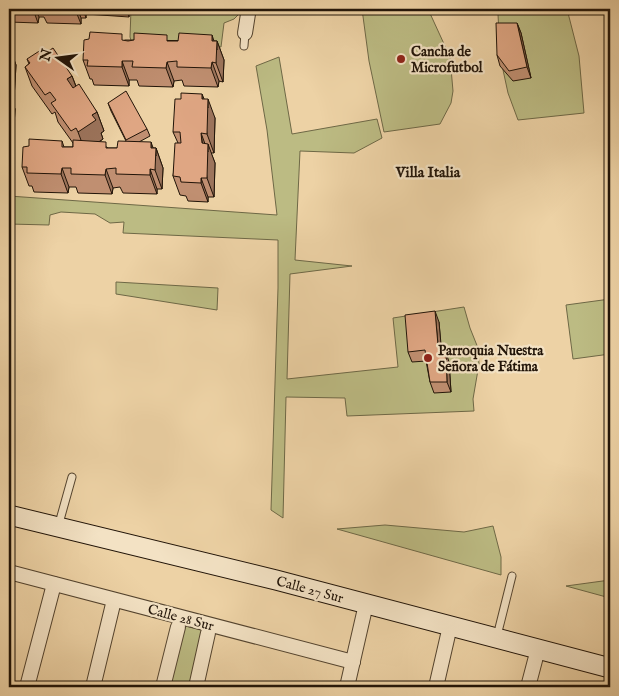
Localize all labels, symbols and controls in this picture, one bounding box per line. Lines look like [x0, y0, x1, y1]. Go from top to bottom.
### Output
north arrow [32, 32, 82, 82]
place label: Cancha de Microfutbol [411, 43, 484, 77]
text: N [36, 47, 57, 64]
marker: Cancha de Microfutbol [395, 53, 407, 65]
district label: Villa Italia [395, 163, 461, 182]
place label: Parroquia Nuestra Señora de Fátima [438, 342, 544, 376]
marker: Parroquia Nuestra Señora de Fátima [422, 352, 434, 364]
street label: Calle 27 Sur [274, 572, 345, 608]
street label: Calle 28 Sur [146, 600, 216, 635]

